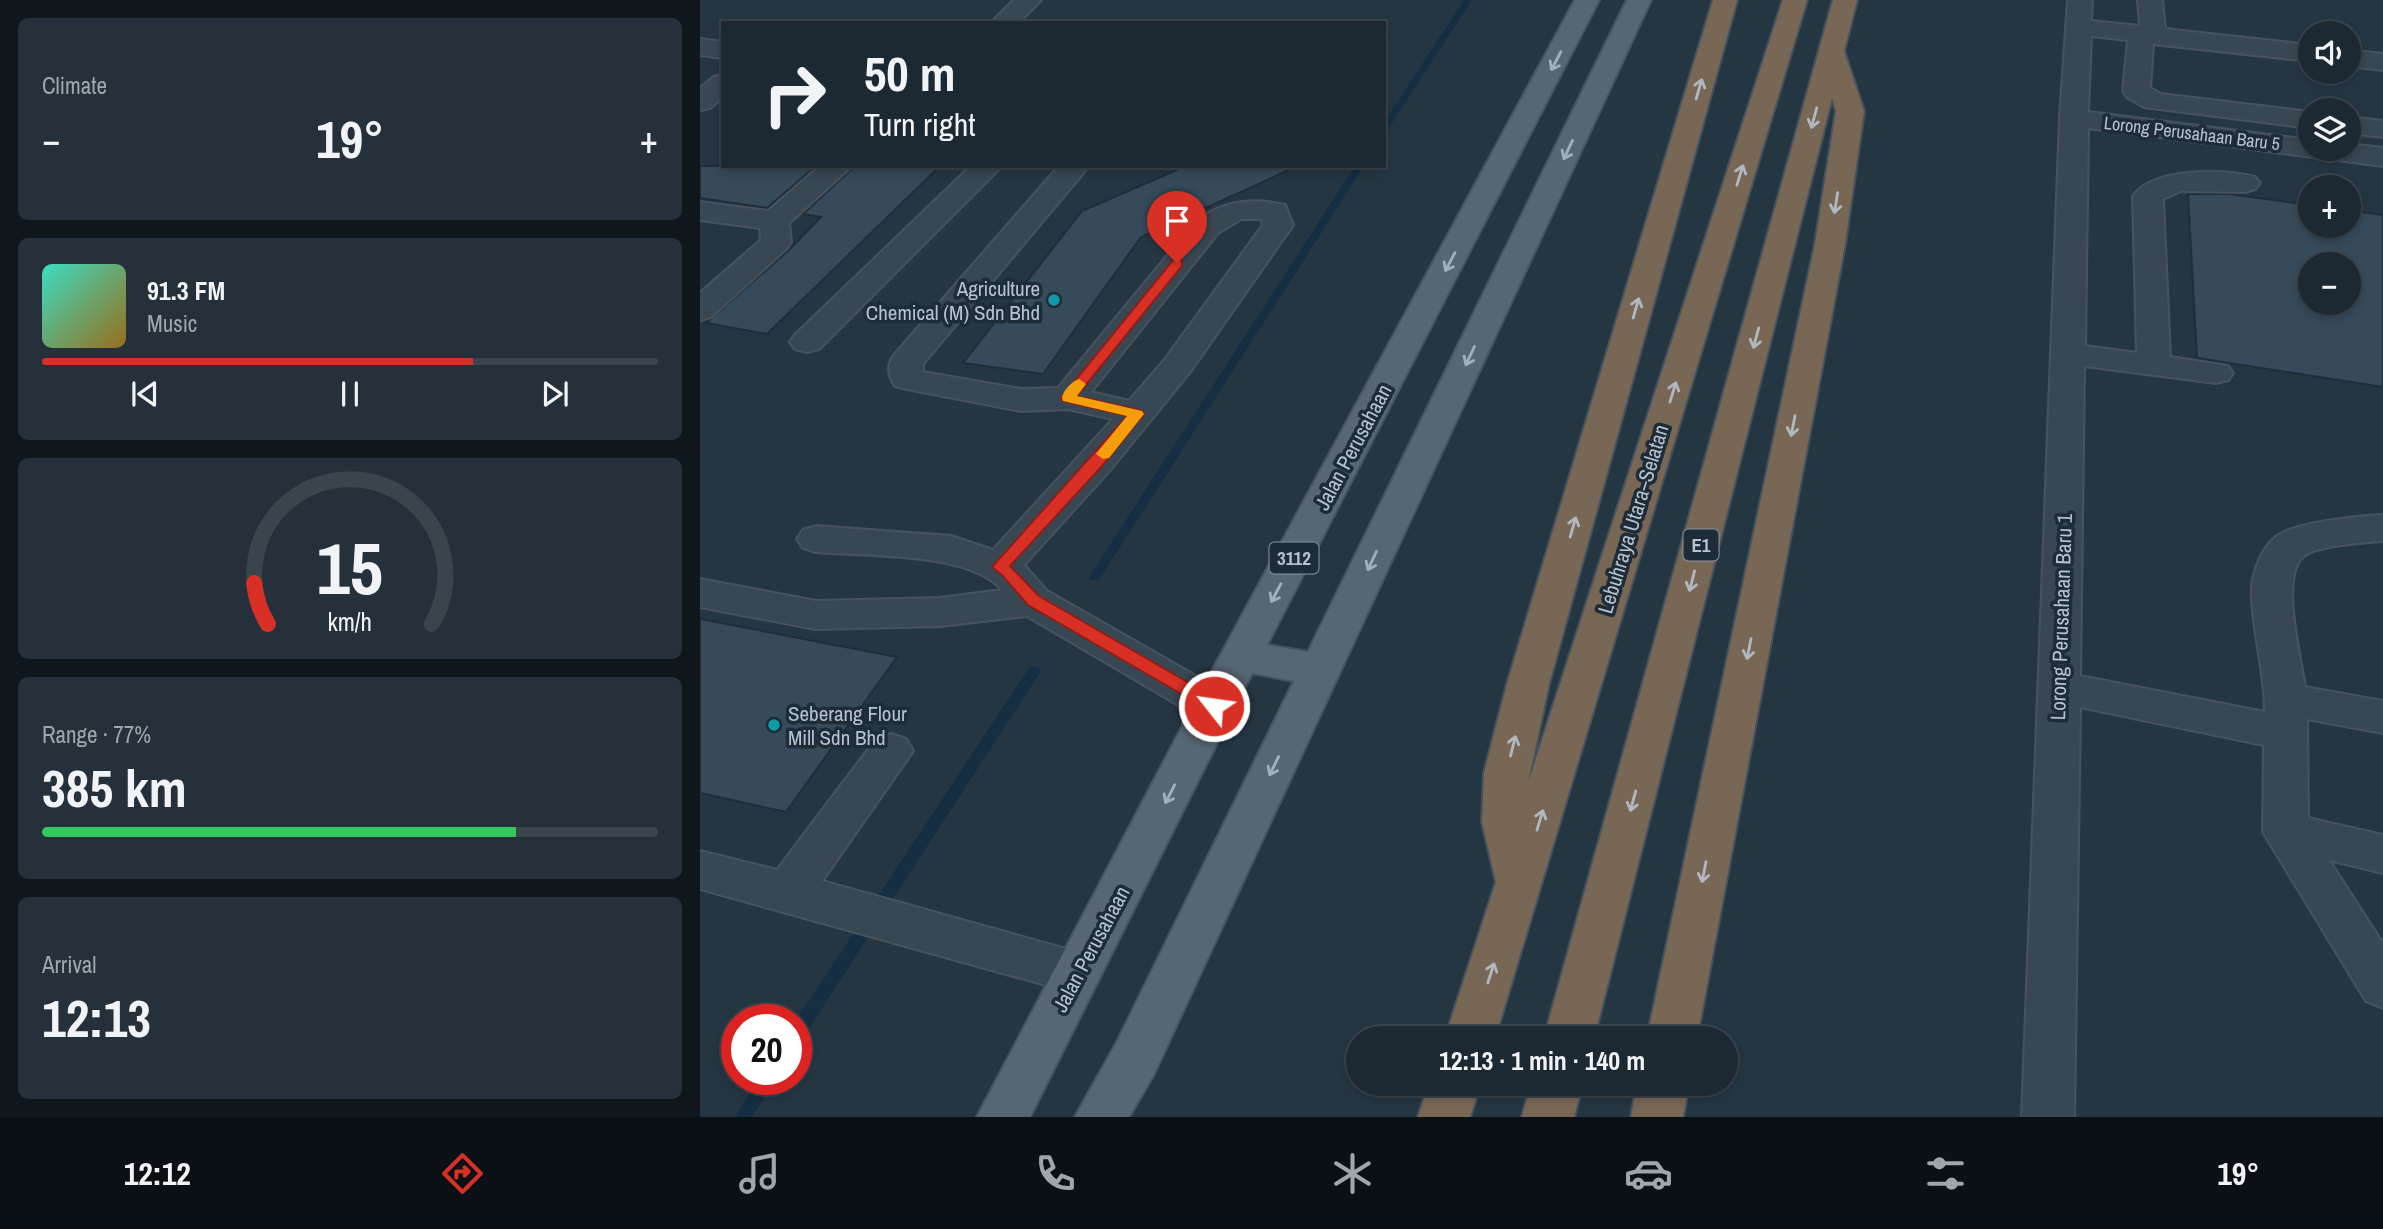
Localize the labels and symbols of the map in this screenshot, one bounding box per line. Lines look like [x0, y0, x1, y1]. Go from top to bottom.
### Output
one-way arrow [1549, 50, 1563, 71]
one-way arrow [1693, 79, 1706, 101]
one-way arrow [1807, 106, 1820, 129]
street label: Lorong Perusahaan Baru 5 [2103, 110, 2281, 156]
one-way arrow [1561, 139, 1574, 160]
one-way arrow [1735, 164, 1748, 186]
pin [1147, 191, 1207, 263]
one-way arrow [1829, 191, 1842, 214]
one-way arrow [1443, 251, 1457, 272]
place label: Agriculture Chemical (M) Sdn Bhd [866, 274, 1040, 327]
marker: Agriculture Chemical (M) Sdn Bhd [1046, 292, 1062, 308]
one-way arrow [1630, 297, 1643, 320]
one-way arrow [1749, 326, 1762, 348]
one-way arrow [1463, 345, 1476, 366]
street label: Jalan Perusahaan [1308, 379, 1398, 515]
one-way arrow [1667, 382, 1680, 404]
one-way arrow [1786, 414, 1800, 437]
street label: Lebuhraya Utara–Selatan [1590, 421, 1676, 617]
street label: Lorong Perusahaan Baru 1 [2043, 513, 2079, 721]
one-way arrow [1568, 516, 1581, 538]
road number: E1 [1684, 530, 1718, 560]
road number: 3112 [1270, 542, 1318, 573]
one-way arrow [1365, 550, 1378, 571]
one-way arrow [1685, 570, 1698, 592]
one-way arrow [1268, 582, 1282, 603]
one-way arrow [1741, 637, 1755, 660]
position arrow [1177, 669, 1251, 743]
place label: Seberang Flour Mill Sdn Bhd [788, 699, 907, 752]
marker: Seberang Flour Mill Sdn Bhd [766, 717, 782, 733]
one-way arrow [1507, 735, 1520, 758]
one-way arrow [1267, 755, 1281, 776]
one-way arrow [1162, 784, 1176, 804]
one-way arrow [1625, 790, 1638, 812]
one-way arrow [1534, 809, 1547, 831]
one-way arrow [1697, 860, 1711, 883]
street label: Jalan Perusahaan [1046, 881, 1136, 1017]
one-way arrow [1485, 962, 1498, 984]
speed limit sign: 20 [721, 1004, 812, 1095]

